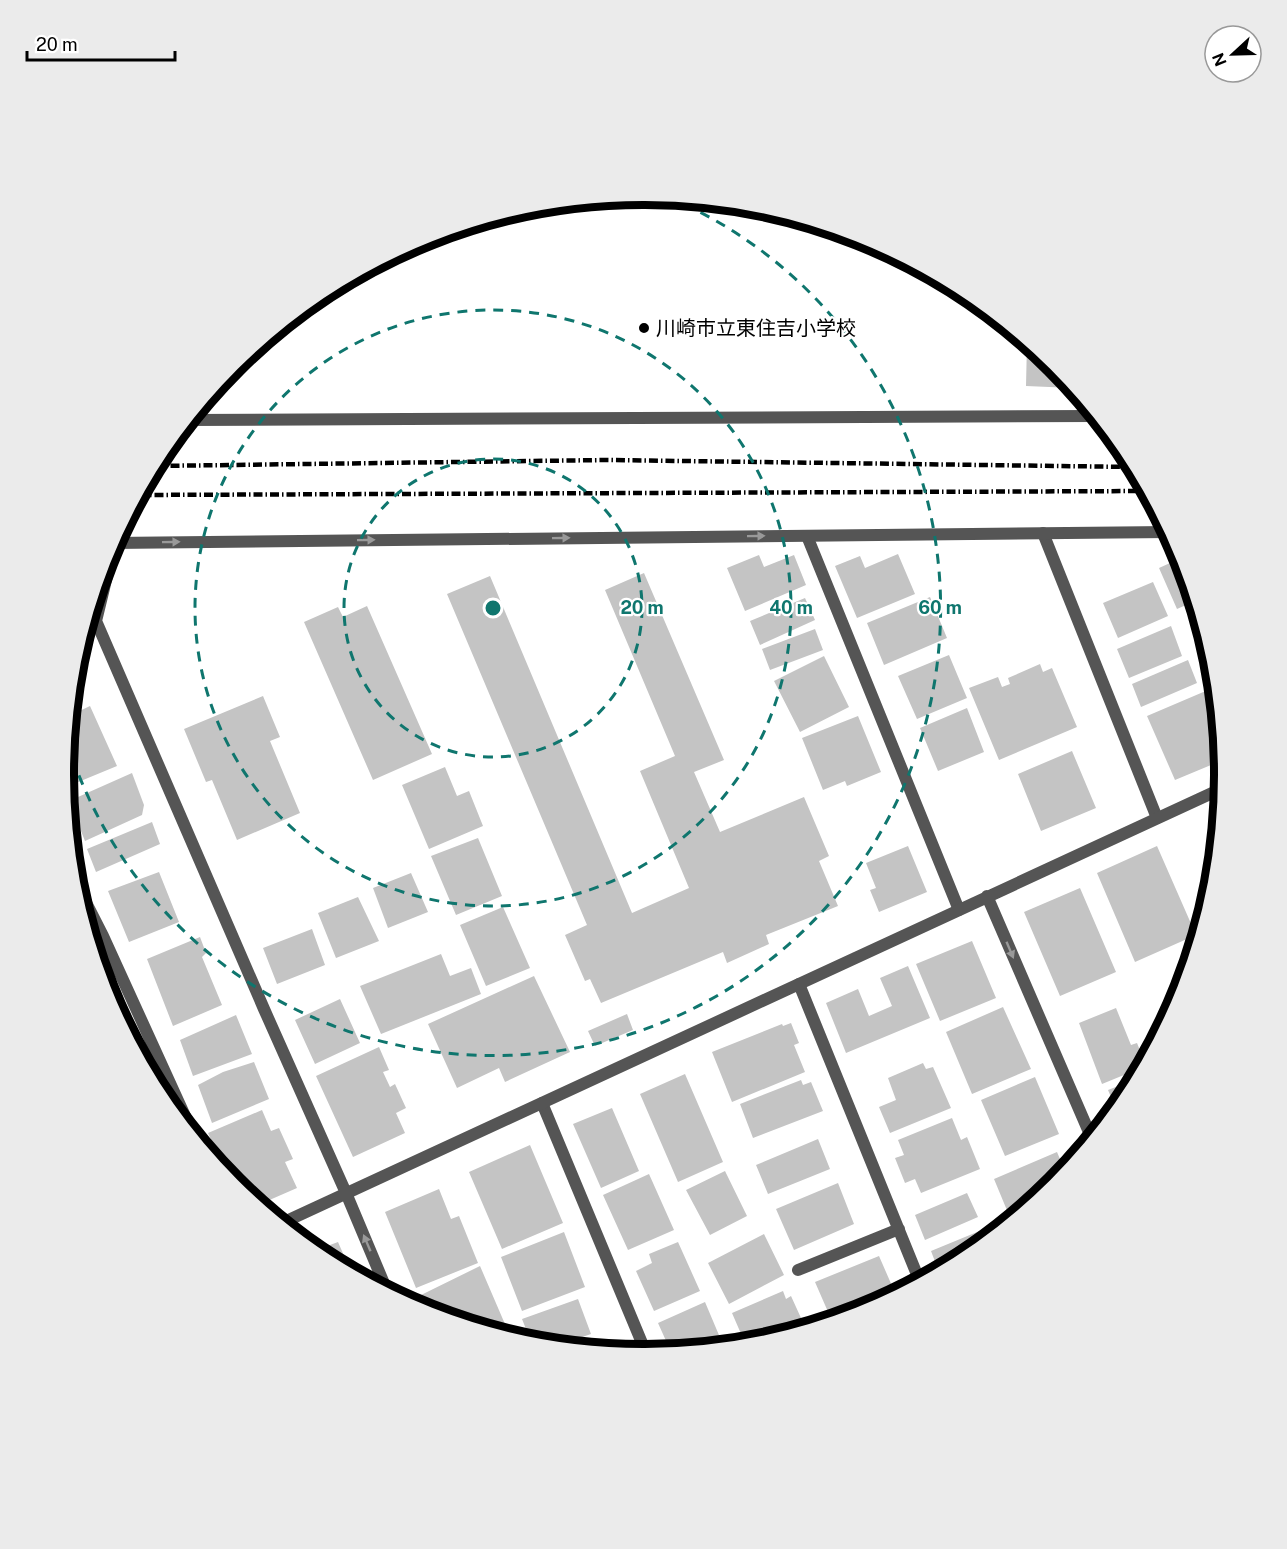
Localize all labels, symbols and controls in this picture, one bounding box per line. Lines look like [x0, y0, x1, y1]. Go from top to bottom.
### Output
scale bar [27, 24, 176, 62]
north arrow [1203, 24, 1263, 84]
text: 20 m [36, 34, 78, 55]
text: N [1208, 50, 1231, 69]
place label: 川崎市立東住吉小学校 [656, 316, 856, 340]
marker: 川崎市立東住吉小学校 [637, 321, 651, 335]
one-way arrow [746, 531, 765, 541]
one-way arrow [551, 533, 570, 543]
one-way arrow [356, 535, 375, 544]
one-way arrow [161, 537, 180, 546]
text: 20 m [620, 597, 664, 618]
text: 40 m [769, 597, 813, 618]
text: 60 m [918, 597, 962, 618]
centre of rings [483, 598, 503, 618]
one-way arrow [1006, 941, 1015, 959]
one-way arrow [362, 1234, 371, 1252]

